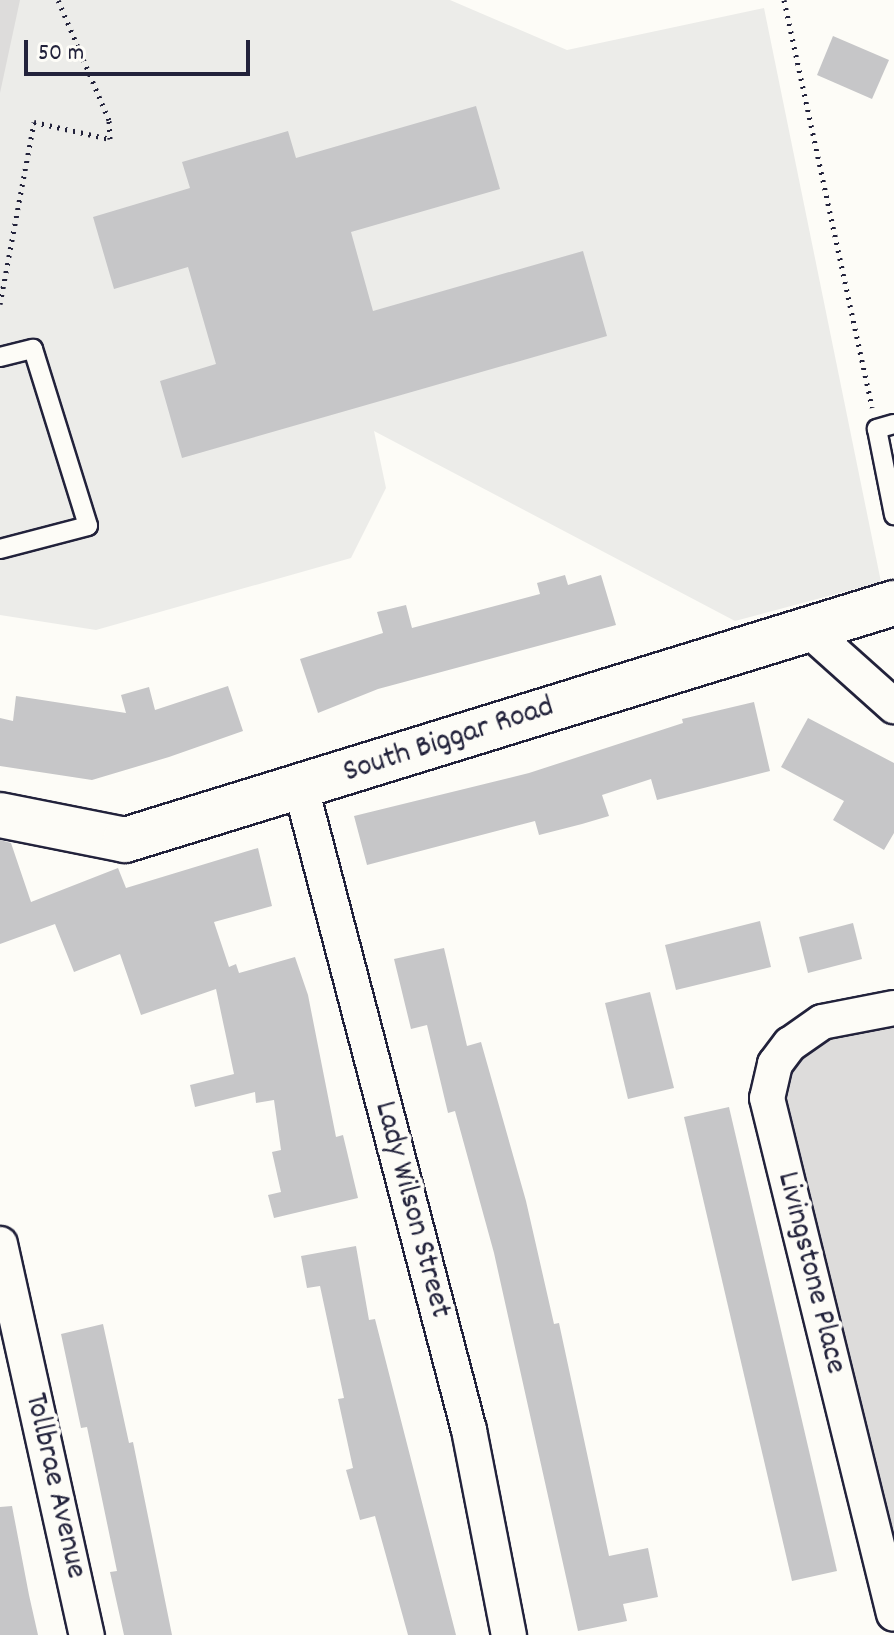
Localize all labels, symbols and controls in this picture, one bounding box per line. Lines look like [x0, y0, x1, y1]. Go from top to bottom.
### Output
scale bar [28, 24, 254, 74]
text: 50 m [38, 37, 84, 71]
street label: South Biggar Road [339, 689, 559, 793]
street label: Lady Wilson Street [364, 1097, 458, 1323]
street label: Livingstone Place [766, 1168, 854, 1378]
street label: Tollbrae Avenue [14, 1390, 94, 1582]

